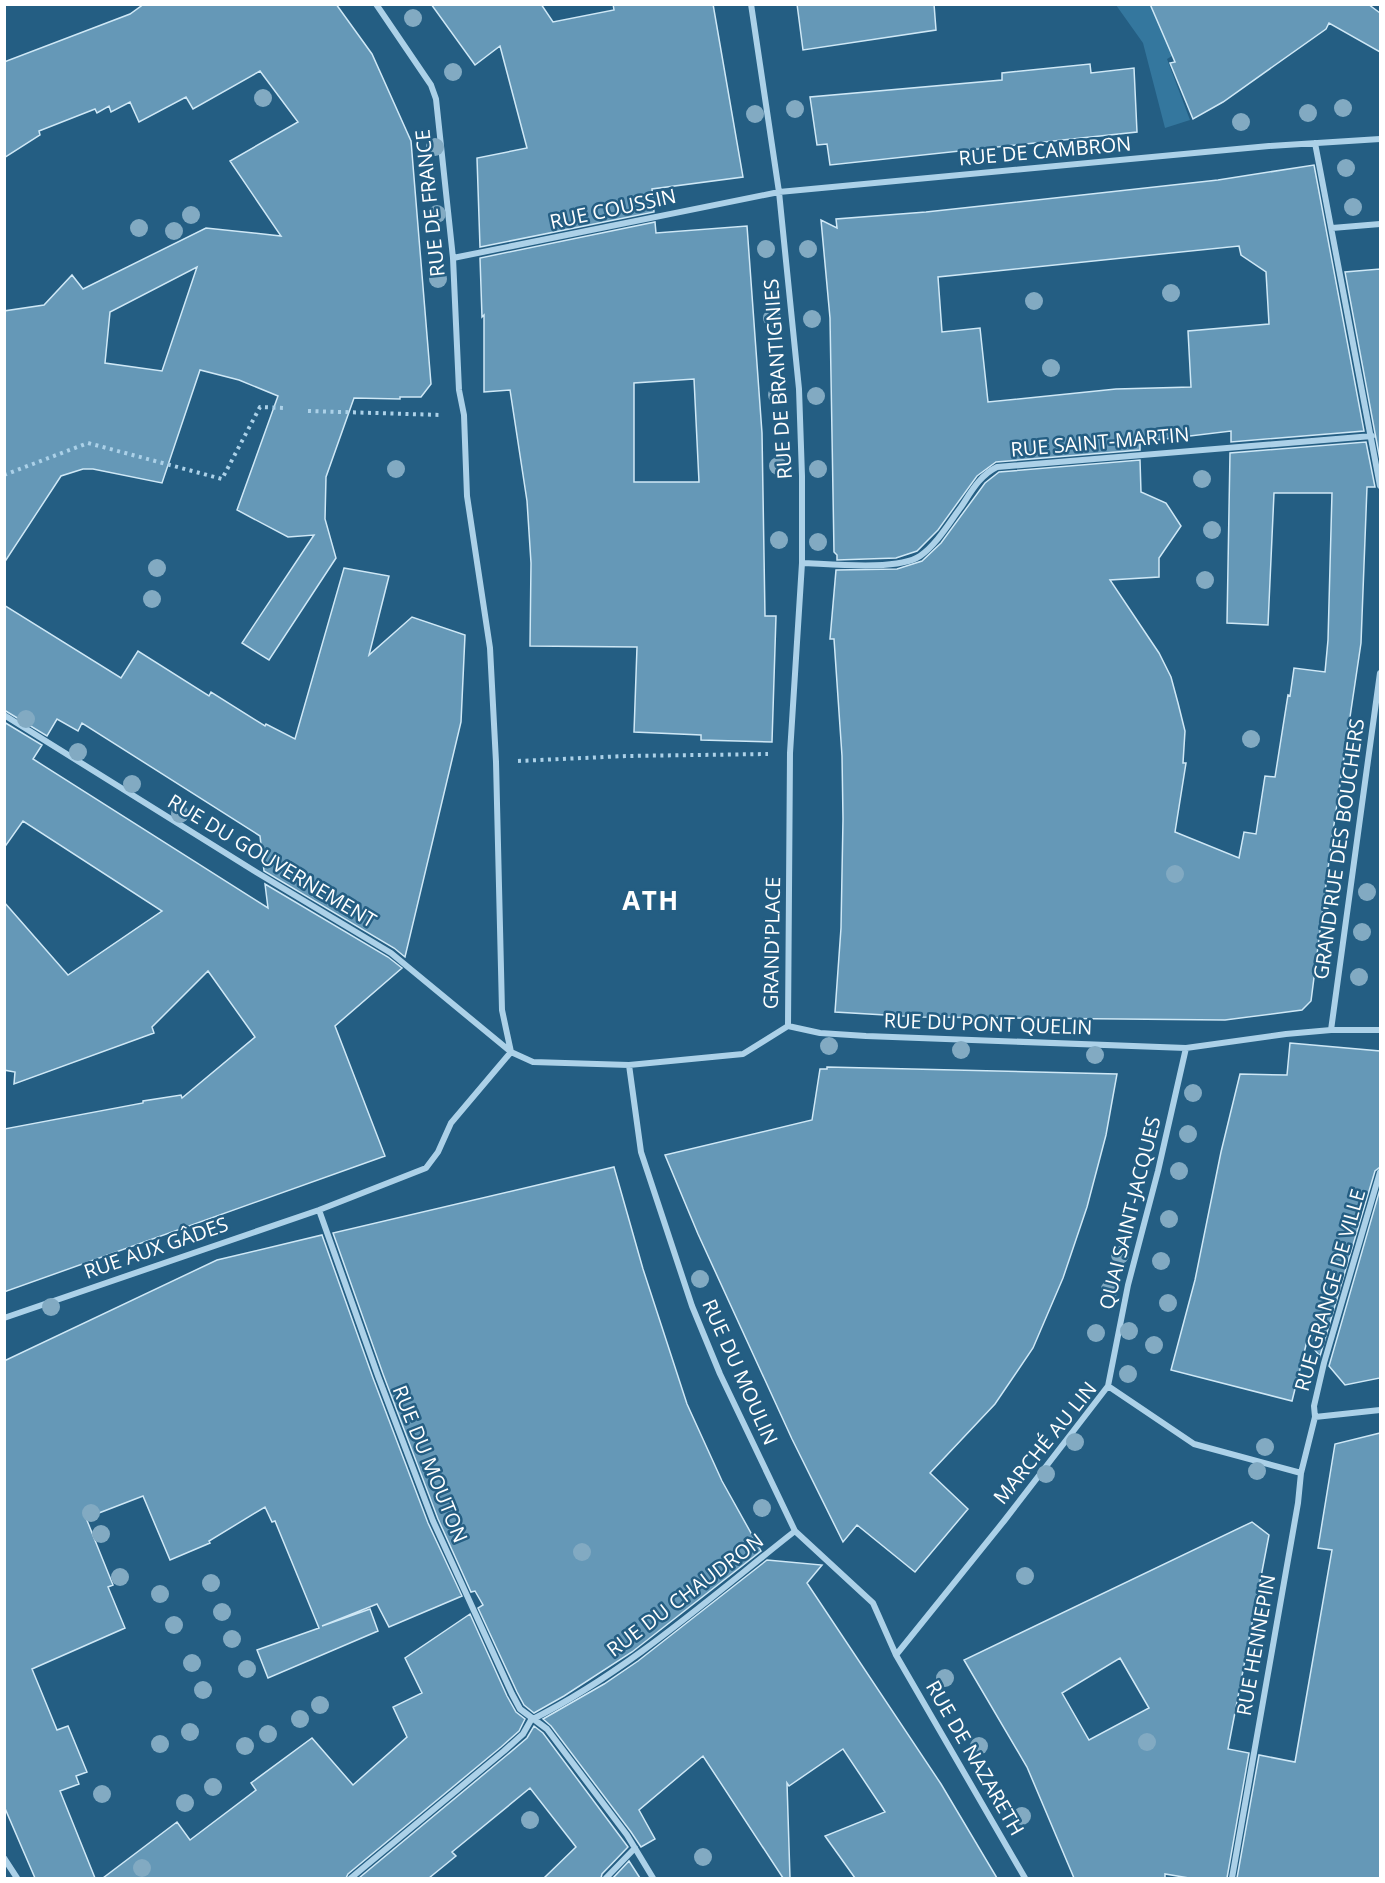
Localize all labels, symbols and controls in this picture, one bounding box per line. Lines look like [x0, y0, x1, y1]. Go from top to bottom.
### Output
street label: RUE DE FRANCE [408, 128, 451, 278]
street label: RUE DE CAMBRON [958, 130, 1132, 171]
street label: RUE COUSSIN [547, 182, 679, 235]
street label: RUE DE BRANTIGNIES [757, 278, 798, 480]
street label: RUE SAINT-MARTIN [1009, 420, 1191, 463]
street label: GRAND'RUE DES BOUCHERS [1307, 717, 1370, 981]
street label: RUE DU GOUVERNEMENT [163, 787, 382, 934]
street label: GRAND'PLACE [757, 877, 786, 1009]
district label: ATH [622, 882, 680, 918]
street label: RUE DU PONT QUELIN [883, 1006, 1093, 1041]
street label: QUAI SAINT-JACQUES [1092, 1113, 1167, 1312]
street label: RUE GRANGE DE VILLE [1288, 1186, 1371, 1394]
street label: RUE AUX GÂDES [80, 1210, 232, 1285]
street label: RUE DU MOULIN [696, 1295, 785, 1449]
street label: MARCHÉ AU LIN [987, 1376, 1102, 1510]
street label: RUE DU MOUTON [387, 1381, 474, 1546]
street label: RUE DU CHAUDRON [601, 1527, 769, 1662]
street label: RUE HENNEPIN [1230, 1572, 1281, 1718]
street label: RUE DE NAZARETH [920, 1675, 1031, 1840]

